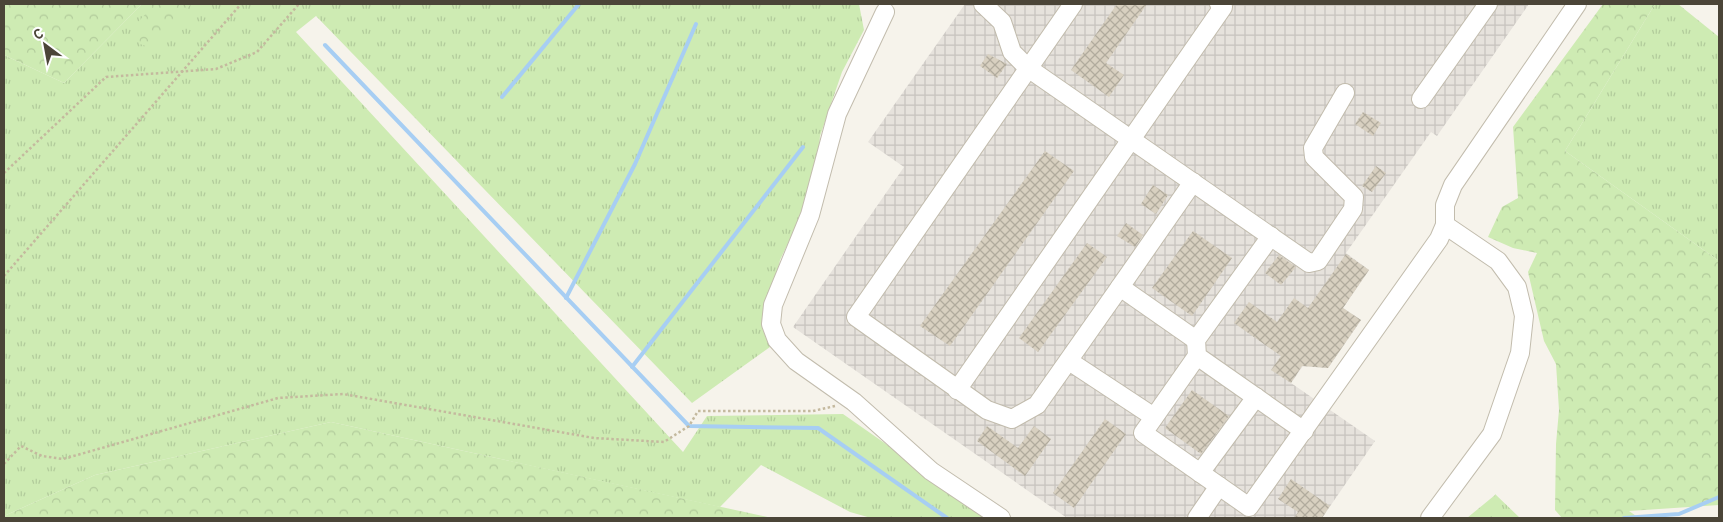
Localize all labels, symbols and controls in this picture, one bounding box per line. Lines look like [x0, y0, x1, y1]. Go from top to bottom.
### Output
north arrow [20, 20, 70, 70]
text: С [31, 26, 47, 45]

